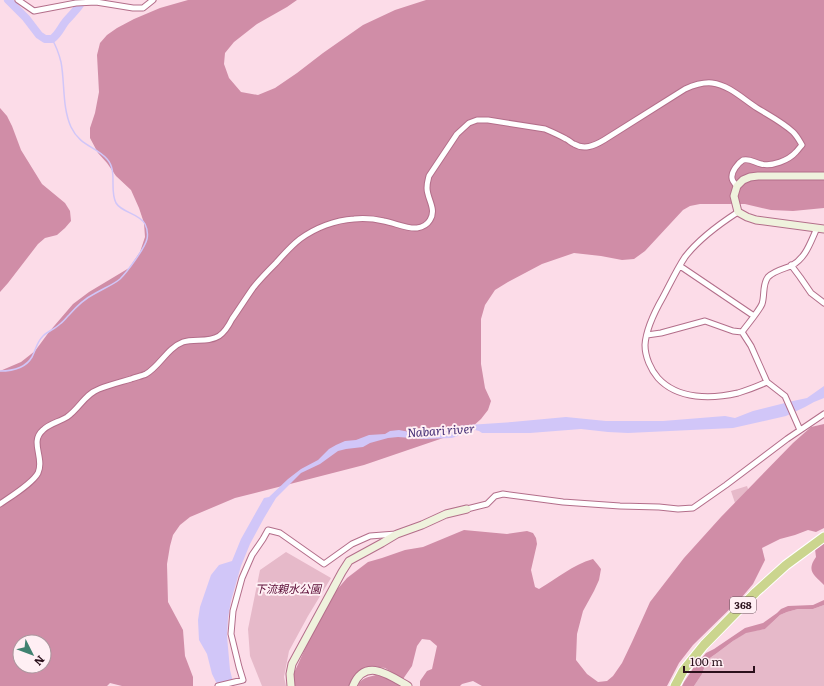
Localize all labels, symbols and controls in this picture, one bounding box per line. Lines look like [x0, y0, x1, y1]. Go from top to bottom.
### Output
water label: Nabari river [406, 419, 476, 441]
park label: 下流親水公園 [255, 580, 323, 596]
road number: 368 [730, 597, 756, 613]
north arrow [12, 634, 52, 674]
scale bar [684, 648, 754, 674]
text: 100 m [690, 652, 723, 670]
text: N [31, 653, 49, 670]

